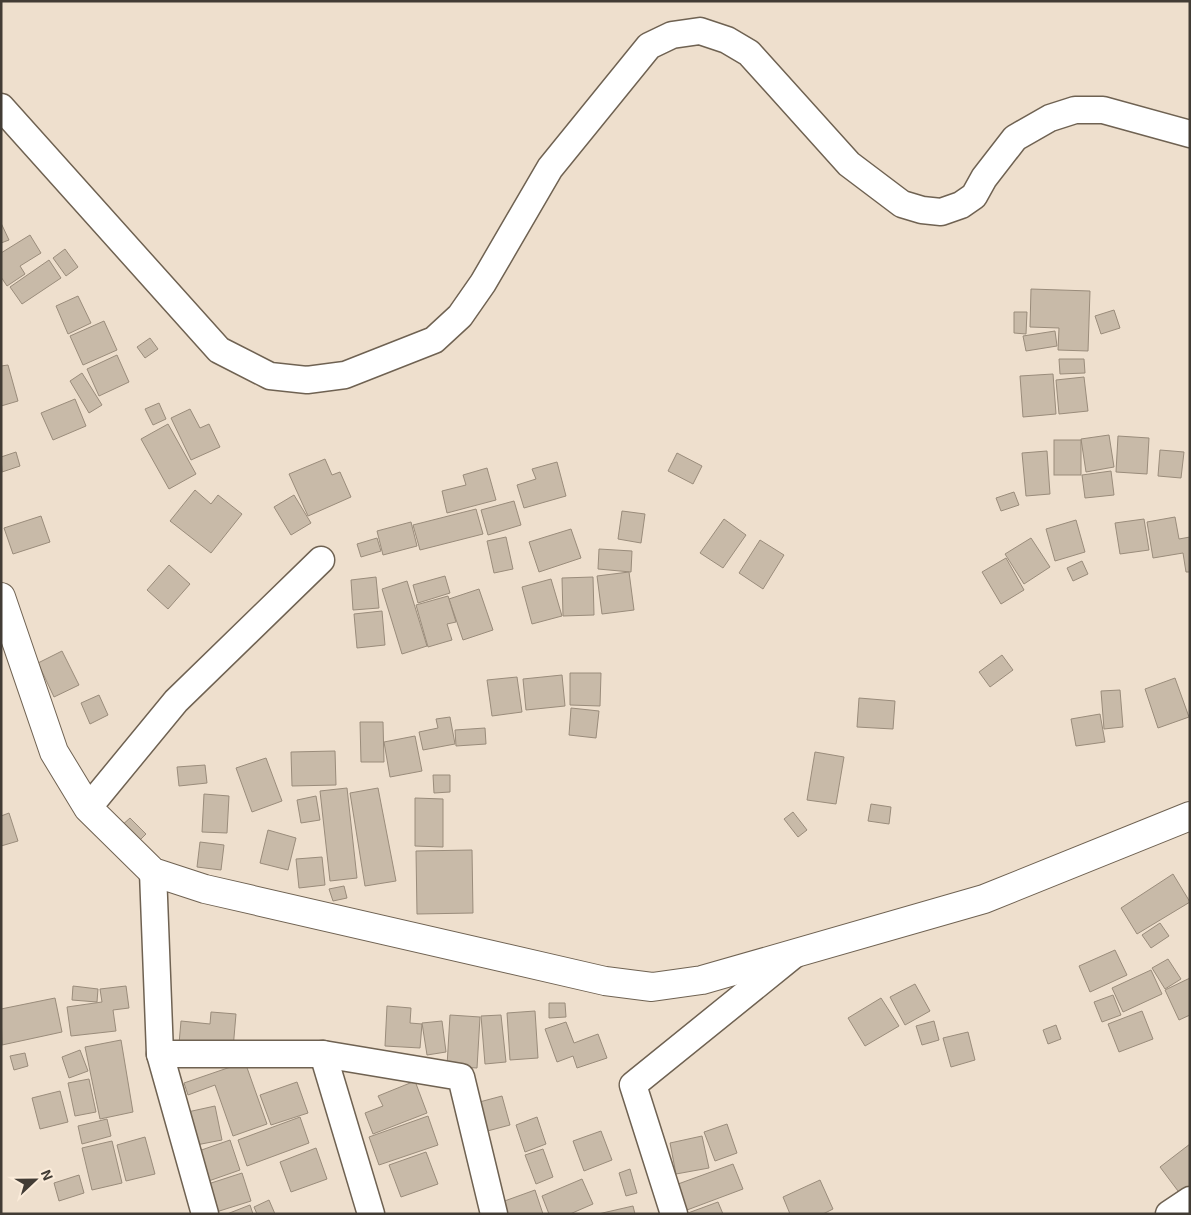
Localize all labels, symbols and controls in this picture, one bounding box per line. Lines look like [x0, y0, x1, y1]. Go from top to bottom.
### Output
north arrow [10, 1155, 60, 1205]
text: N [38, 1167, 57, 1183]

